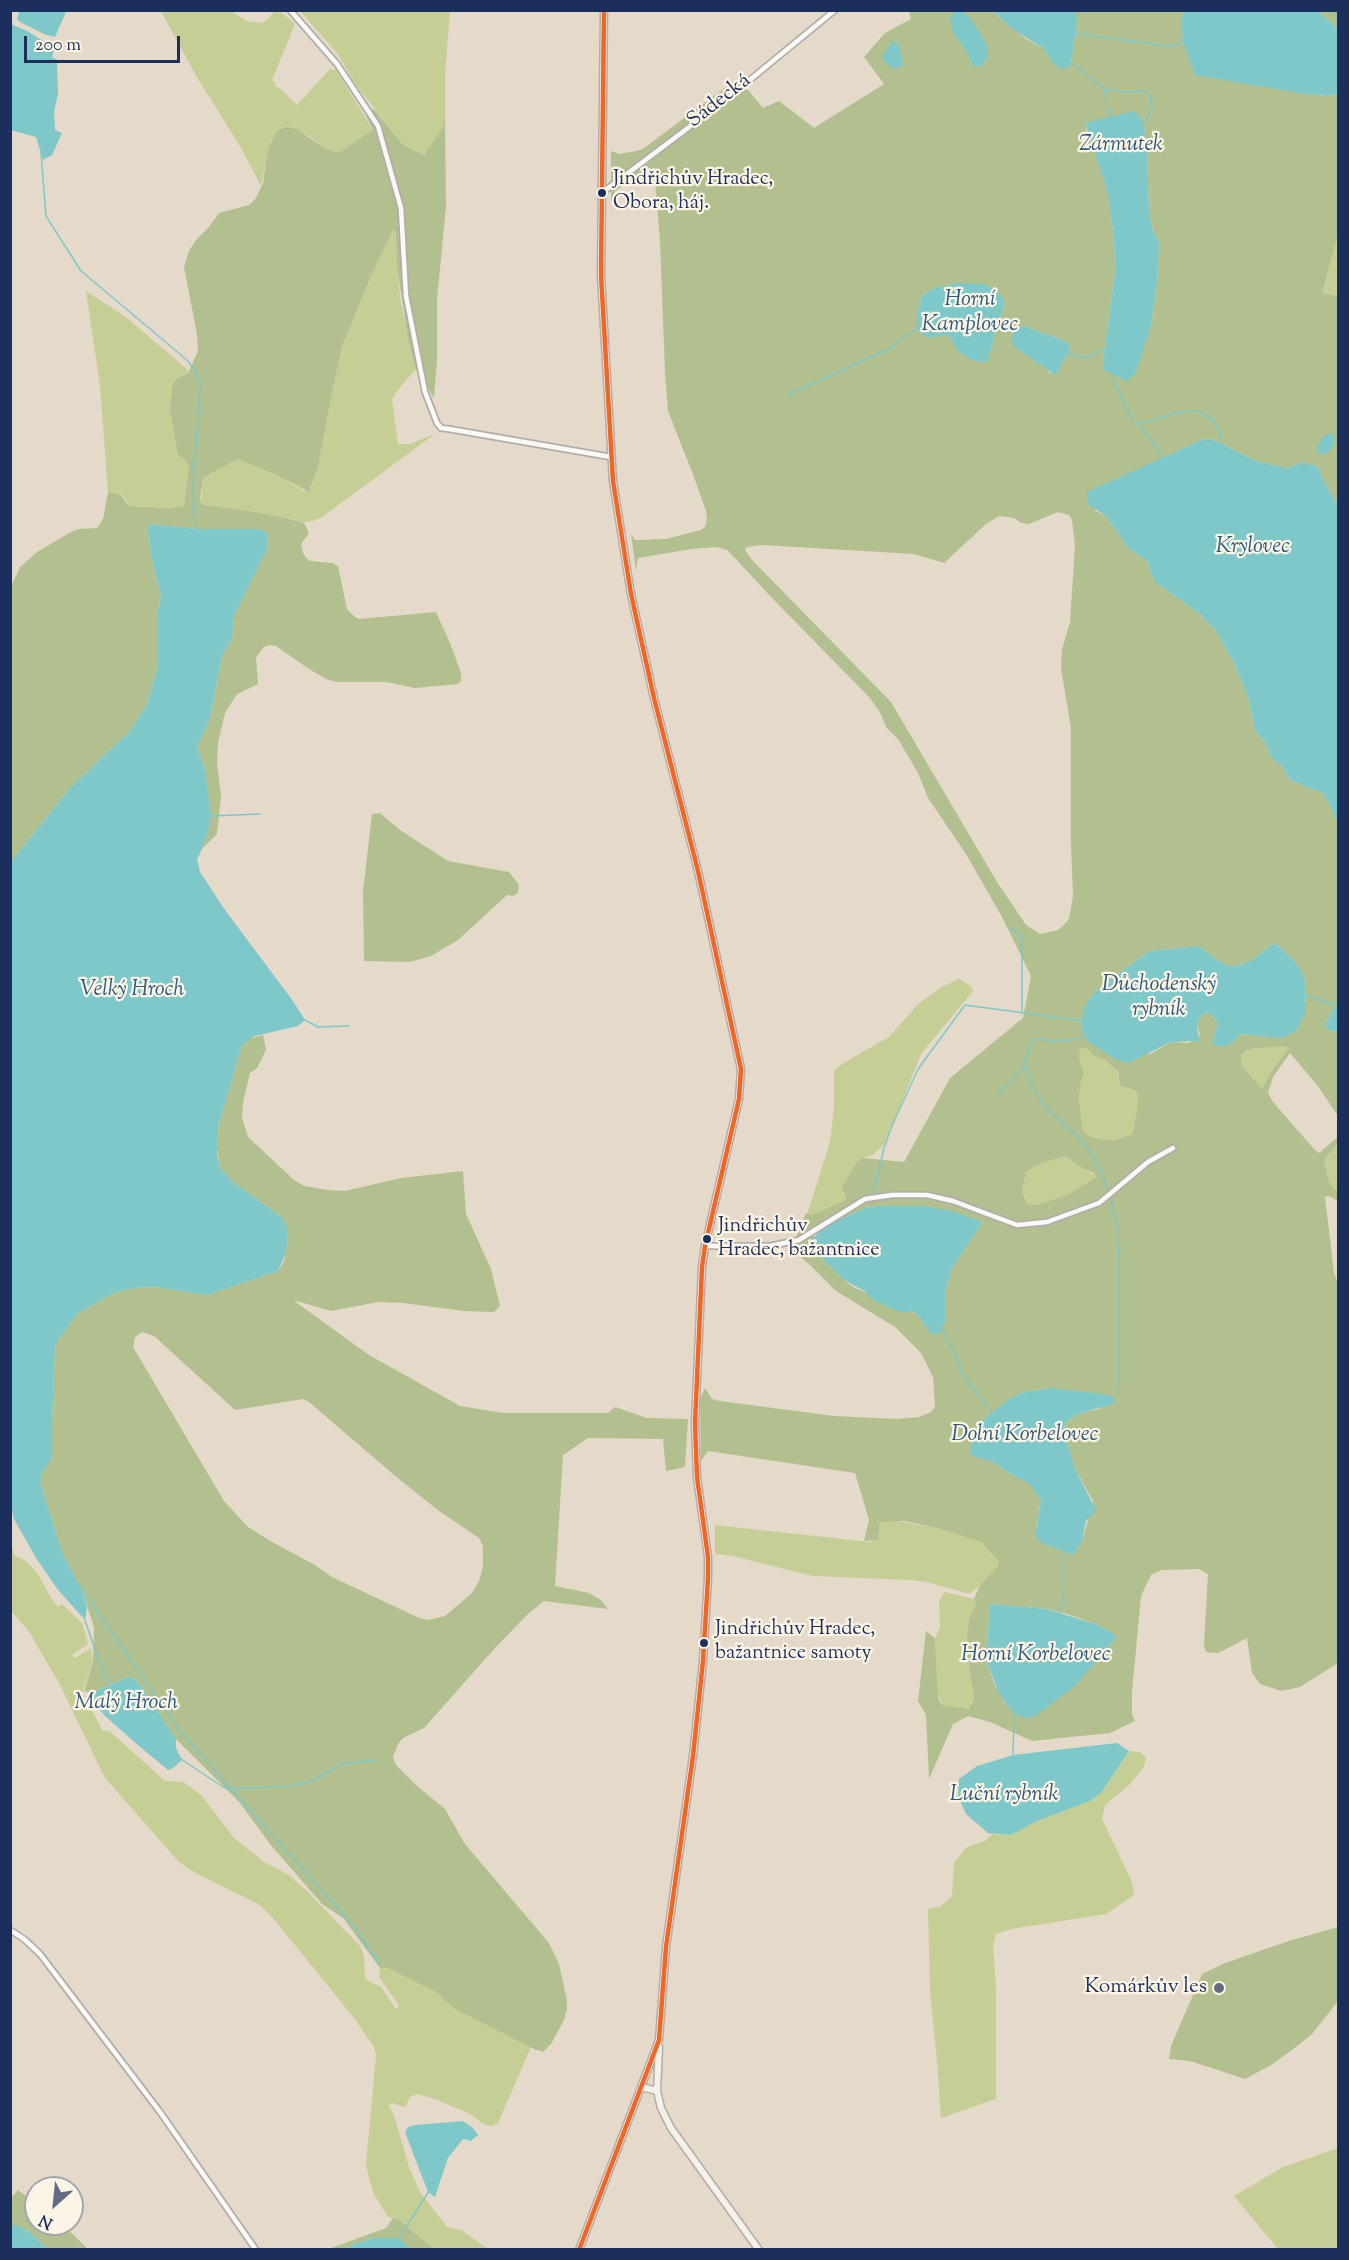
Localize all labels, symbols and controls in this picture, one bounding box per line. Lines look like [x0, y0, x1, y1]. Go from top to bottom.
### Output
scale bar [27, 24, 183, 62]
text: 200 m [35, 33, 81, 59]
street label: Sádecká [683, 69, 757, 135]
water label: Zármutek [1079, 133, 1163, 159]
place label: Jindřichův Hradec, Obora, háj. [613, 169, 773, 216]
marker: Jindřichův Hradec, Obora, háj. [596, 187, 608, 199]
water label: Horní Kamplovec [921, 288, 1019, 340]
water label: Krylovec [1216, 535, 1290, 561]
water label: Důchodenský rybník [1102, 973, 1216, 1024]
water label: Velký Hroch [80, 978, 184, 1004]
place label: Jindřichův Hradec, bažantnice [718, 1216, 880, 1263]
marker: Jindřichův Hradec, bažantnice [701, 1233, 713, 1245]
water label: Dolní Korbelovec [951, 1423, 1099, 1449]
place label: Jindřichův Hradec, bažantnice samoty [715, 1619, 875, 1666]
marker: Jindřichův Hradec, bažantnice samoty [698, 1637, 710, 1649]
water label: Horní Korbelovec [961, 1643, 1111, 1669]
water label: Malý Hroch [74, 1691, 178, 1717]
water label: Luční rybník [950, 1783, 1058, 1809]
place label: Komárkův les [1084, 1975, 1207, 2001]
marker: Komárkův les [1212, 1981, 1226, 1995]
north arrow [24, 2176, 84, 2236]
text: N [36, 2208, 57, 2234]

